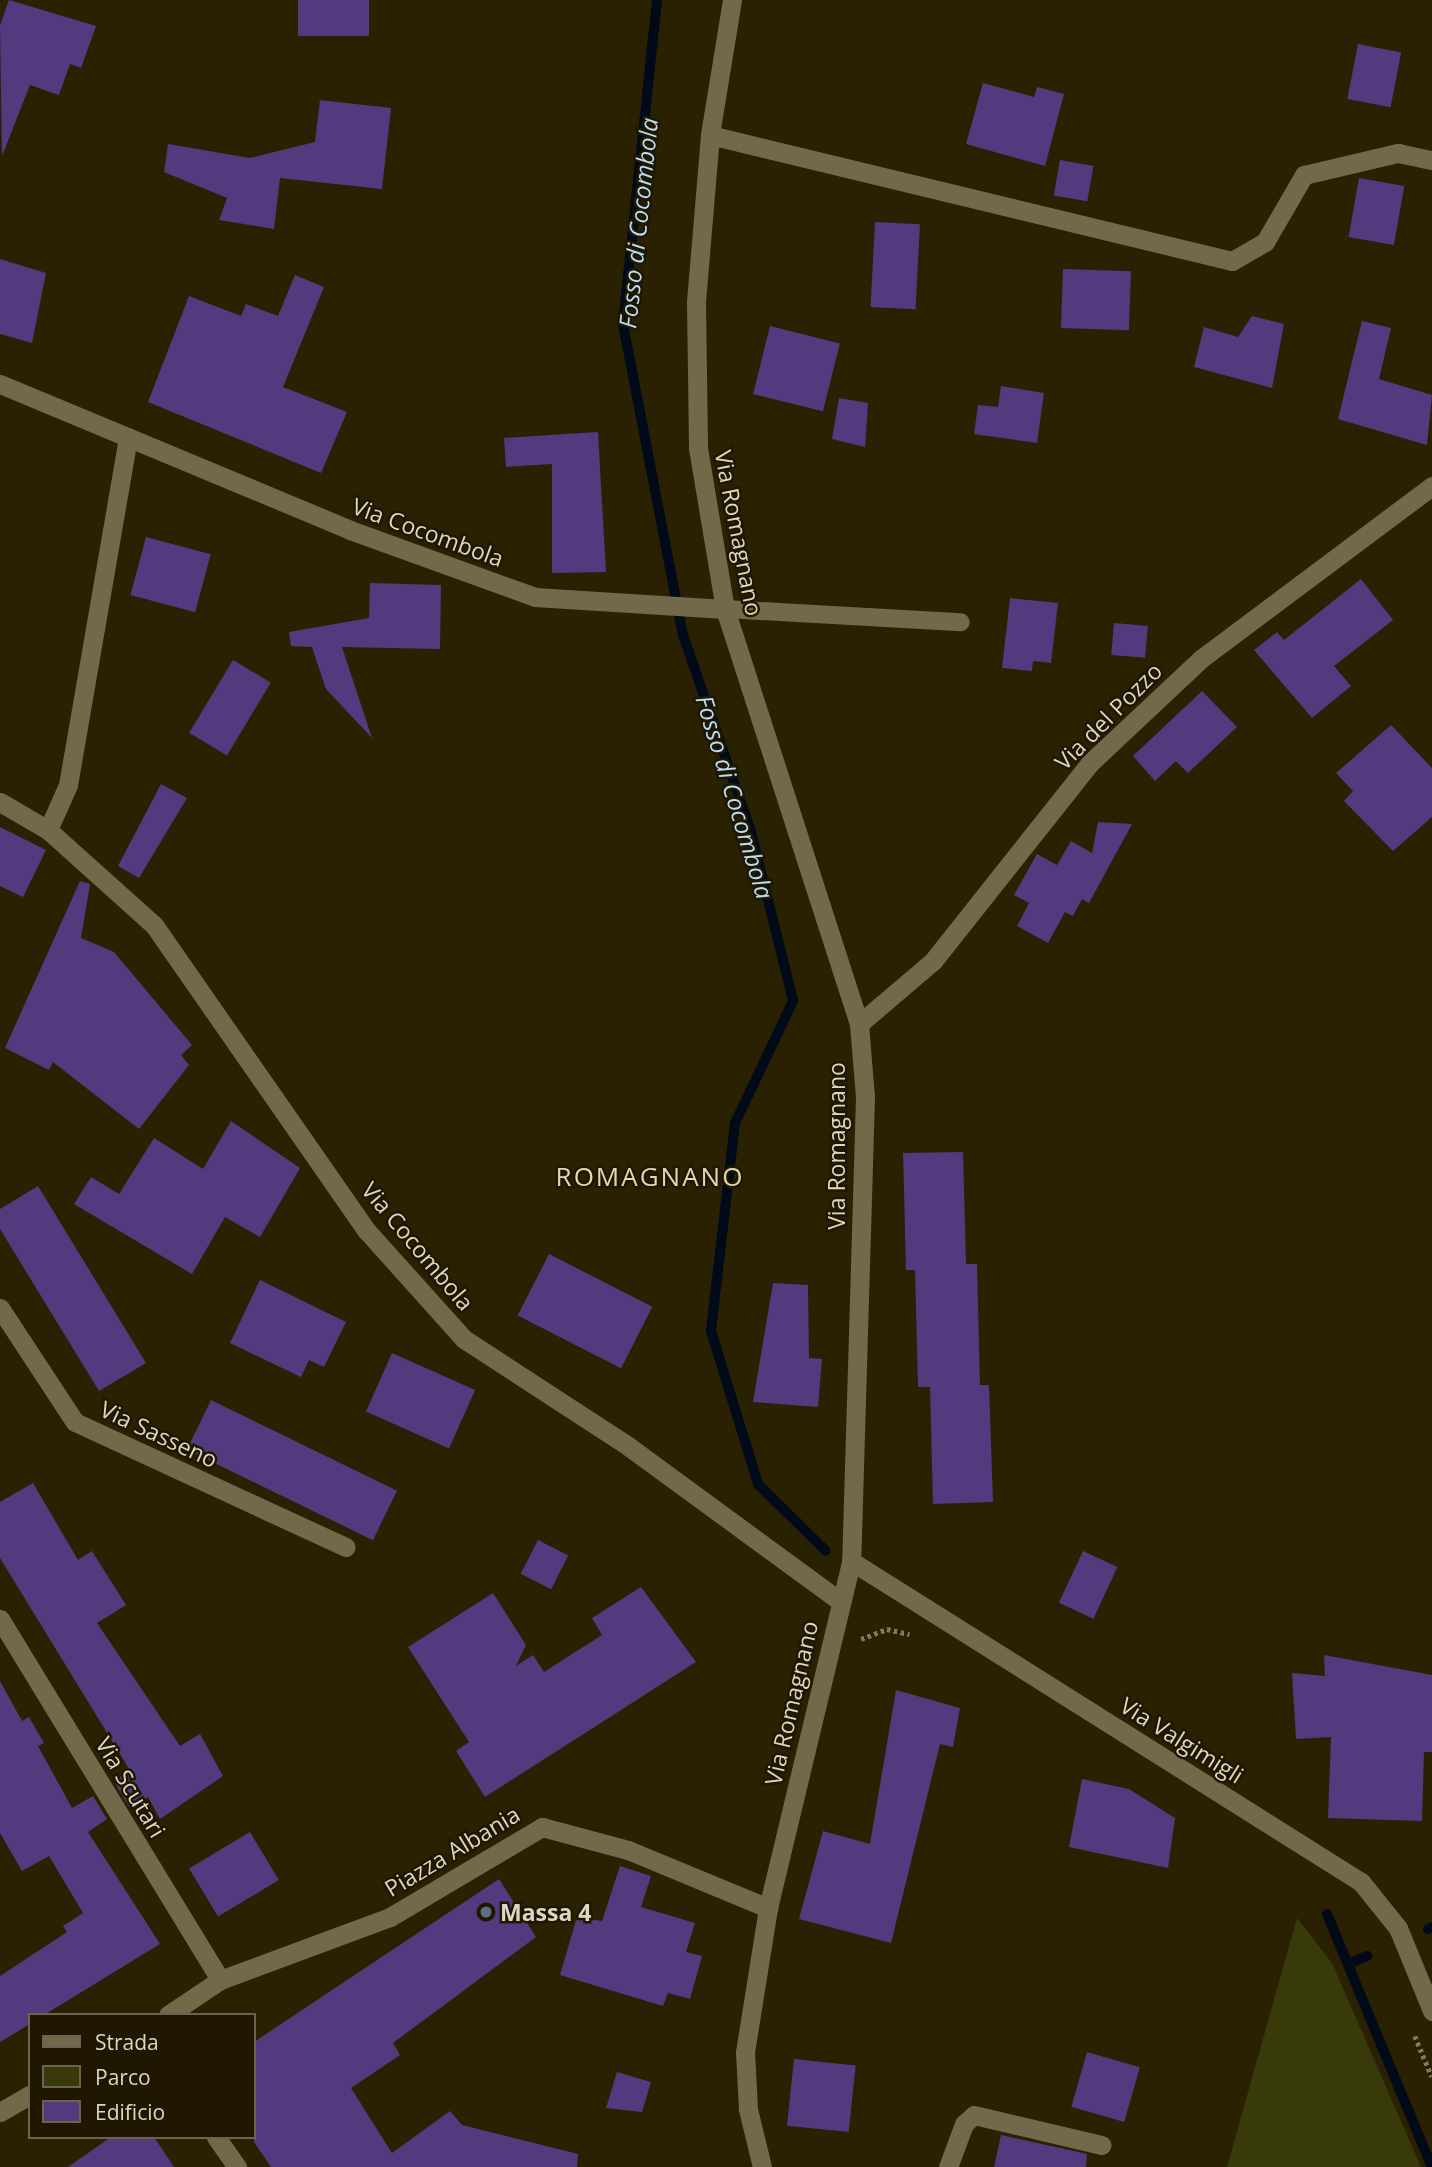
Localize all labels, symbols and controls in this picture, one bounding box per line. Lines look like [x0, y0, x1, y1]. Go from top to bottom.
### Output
water label: Fosso di Cocombola [613, 116, 663, 330]
street label: Via Romagnano [709, 448, 769, 618]
street label: Via Cocombola [348, 492, 508, 572]
street label: Via del Pozzo [1049, 657, 1167, 775]
water label: Fosso di Cocombola [690, 692, 780, 902]
street label: Via Romagnano [822, 1062, 850, 1230]
district label: ROMAGNANO [557, 1161, 743, 1193]
street label: Via Cocombola [356, 1176, 480, 1316]
street label: Via Sasseno [96, 1395, 222, 1473]
street label: Via Romagnano [759, 1618, 823, 1788]
street label: Via Valgimigli [1115, 1691, 1249, 1789]
street label: Via Scutari [90, 1732, 172, 1842]
street label: Piazza Albania [379, 1800, 525, 1902]
place label: Massa 4 [500, 1898, 591, 1926]
marker: Massa 4 [478, 1904, 494, 1920]
legend [28, 2013, 256, 2139]
text: Strada [95, 2028, 159, 2056]
text: Parco [95, 2063, 151, 2091]
text: Edificio [95, 2098, 165, 2126]

